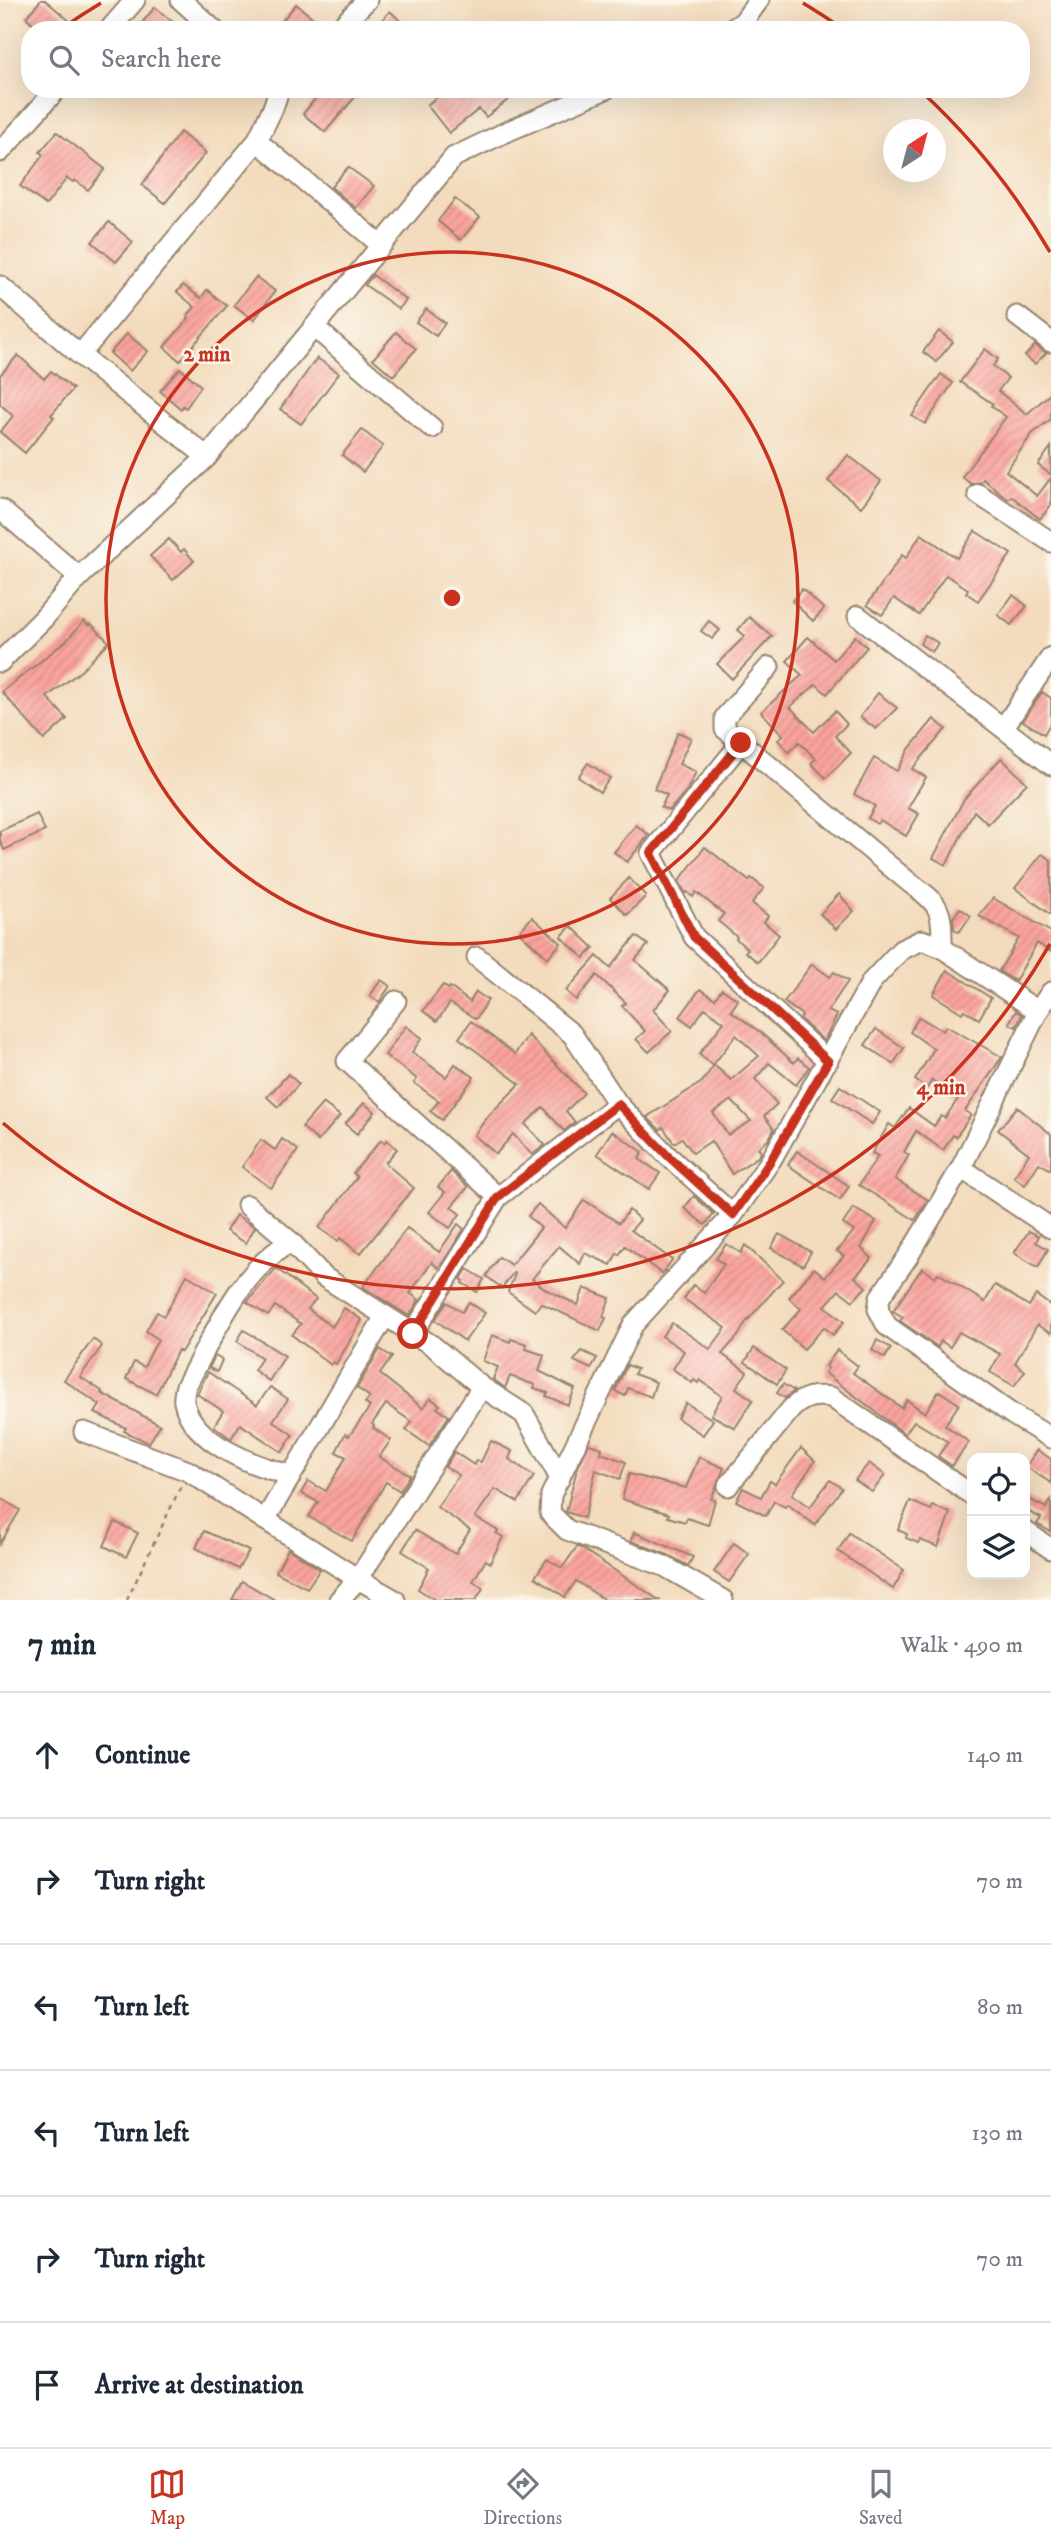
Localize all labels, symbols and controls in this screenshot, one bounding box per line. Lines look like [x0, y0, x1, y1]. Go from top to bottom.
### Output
search box [21, 21, 1030, 98]
icon: search [45, 41, 83, 79]
text: Search here [101, 43, 221, 76]
north arrow [883, 119, 946, 182]
text: 2 min [184, 342, 232, 368]
centre of rings [440, 586, 464, 610]
route end [725, 727, 756, 758]
text: 4 min [917, 1075, 966, 1101]
route start [397, 1318, 428, 1349]
map controls [967, 1453, 1030, 1579]
button: locate [967, 1453, 1030, 1516]
button: layers [967, 1516, 1030, 1579]
text: 7 min [28, 1627, 96, 1664]
text: Walk · 490 m [901, 1631, 1023, 1660]
icon: ahead [28, 1736, 66, 1774]
text: Continue [95, 1739, 190, 1772]
text: 140 m [967, 1741, 1023, 1770]
icon: right [28, 1862, 66, 1900]
text: Turn right [95, 1865, 205, 1898]
text: 70 m [976, 1867, 1023, 1896]
icon: left [28, 1988, 66, 2026]
text: Turn left [95, 1991, 189, 2024]
text: 80 m [977, 1993, 1023, 2022]
icon: left [28, 2114, 66, 2152]
text: Turn left [95, 2117, 189, 2150]
text: 130 m [971, 2119, 1023, 2148]
icon: right [28, 2240, 66, 2278]
text: Turn right [95, 2243, 205, 2276]
text: 70 m [976, 2245, 1023, 2274]
icon: arrive [28, 2366, 66, 2404]
text: Arrive at destination [95, 2369, 304, 2402]
tab: Map [148, 2465, 186, 2530]
tab: Directions [483, 2465, 562, 2530]
tab: Saved [859, 2465, 903, 2530]

